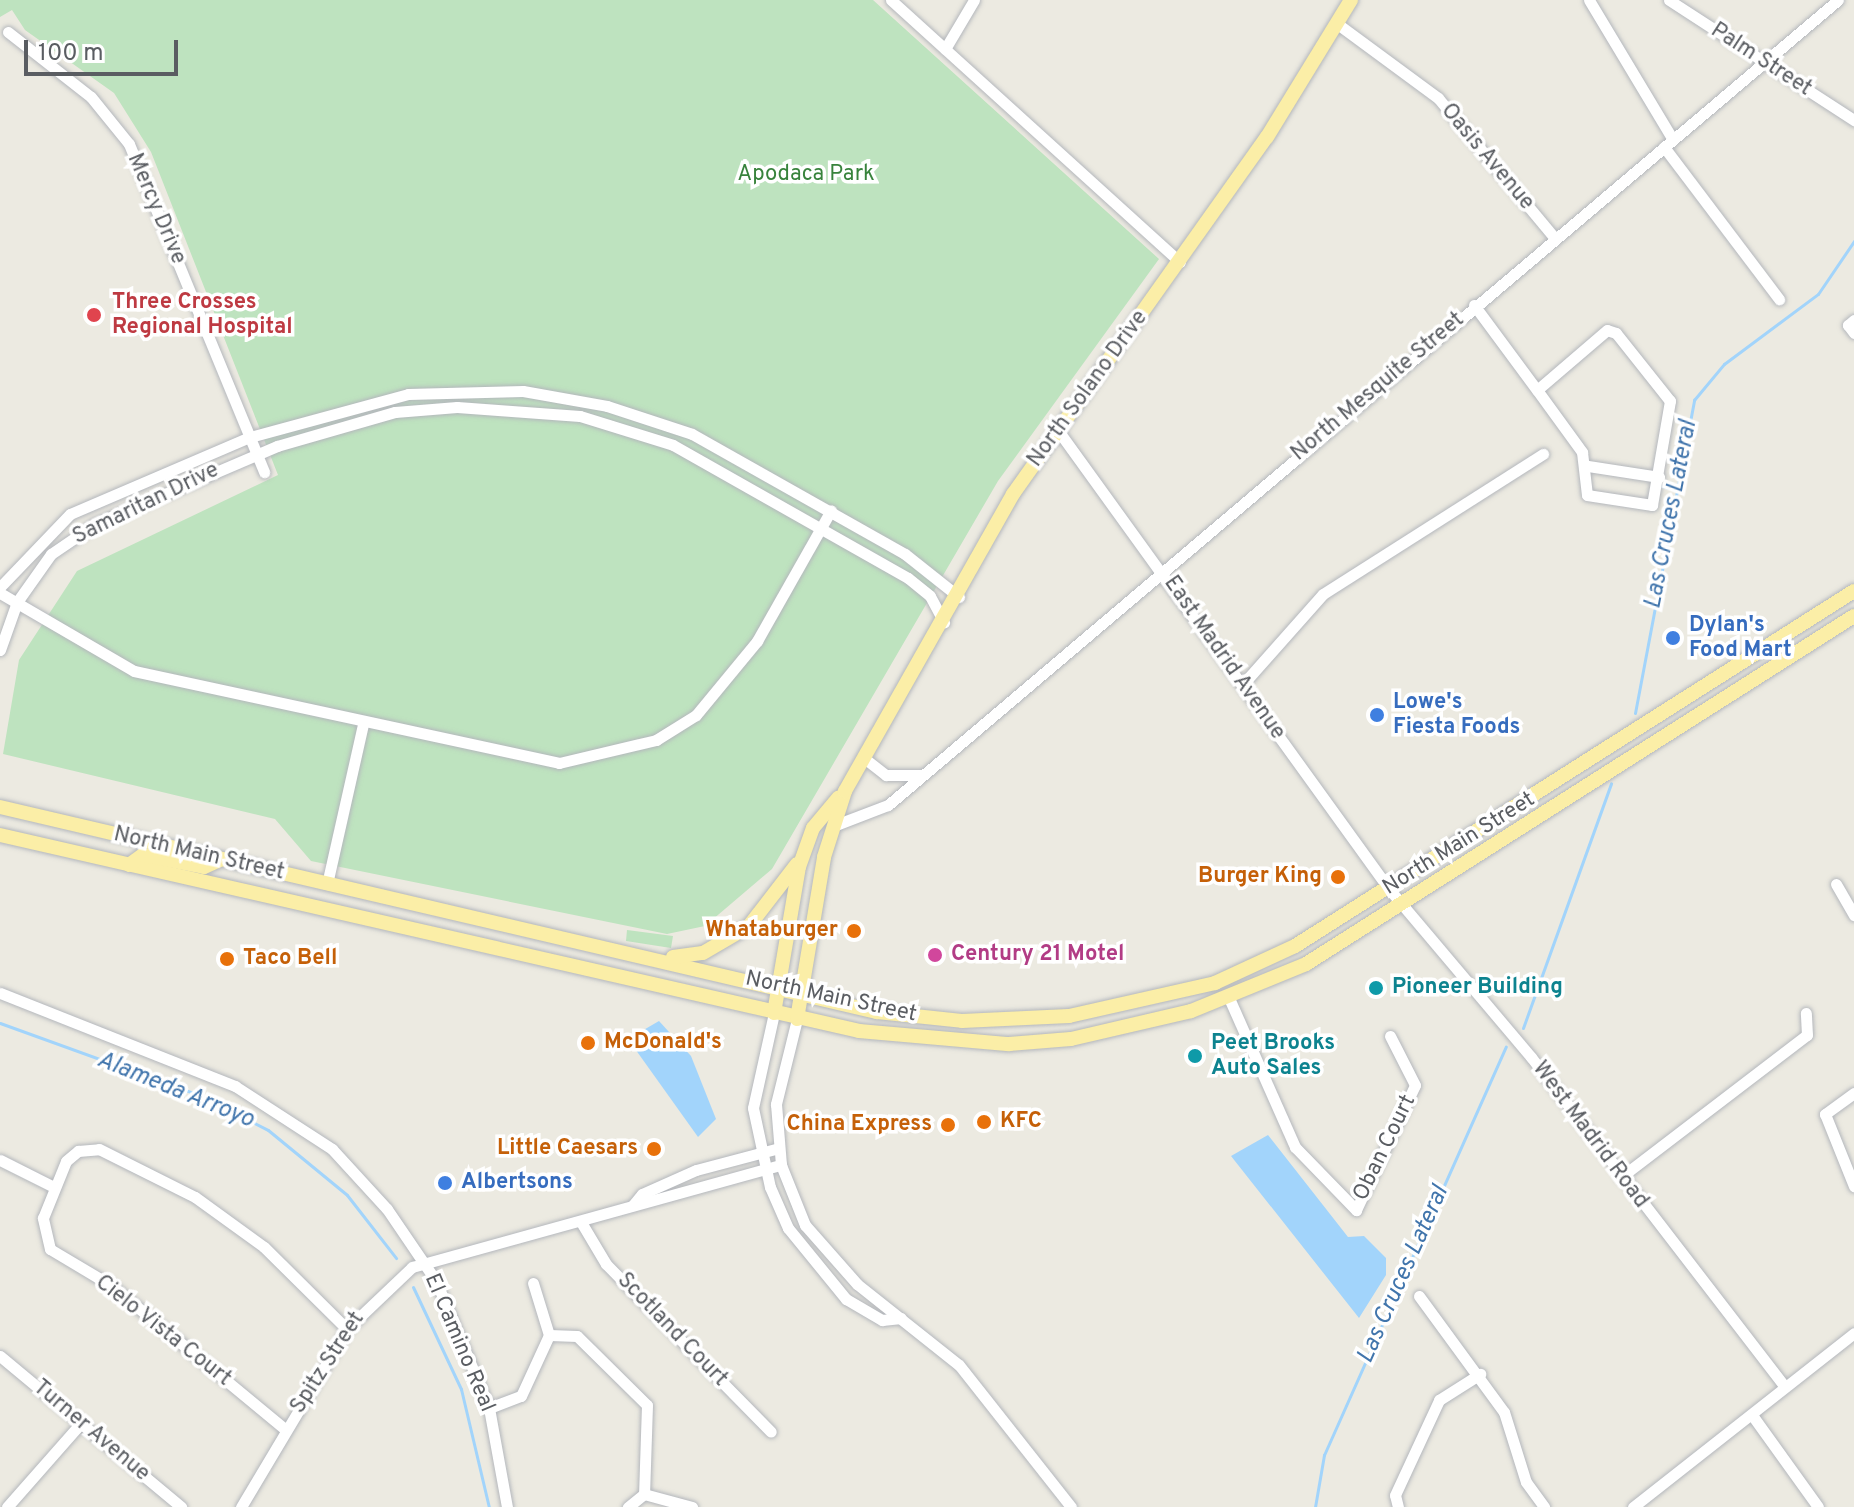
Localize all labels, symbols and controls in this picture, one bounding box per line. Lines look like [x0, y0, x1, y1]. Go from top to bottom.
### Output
street label: Palm Street [1706, 18, 1816, 102]
scale bar [28, 24, 182, 74]
text: 100 m [38, 39, 104, 69]
street label: Oasis Avenue [1434, 98, 1540, 216]
street label: Mercy Drive [121, 150, 191, 268]
park label: Apodaca Park [737, 162, 875, 188]
place label: Three Crosses Regional Hospital [112, 289, 293, 340]
marker: Three Crosses Regional Hospital [83, 304, 105, 326]
street label: North Solano Drive [1022, 306, 1154, 472]
street label: North Mesquite Street [1286, 307, 1470, 467]
water label: Las Cruces Lateral [1640, 418, 1704, 612]
street label: Samaritan Drive [69, 457, 223, 551]
street label: East Madrid Avenue [1157, 571, 1291, 745]
place label: Dylan's Food Mart [1689, 612, 1792, 664]
marker: Dylan's Food Mart [1664, 629, 1682, 647]
place label: Lowe's Fiesta Foods [1393, 689, 1520, 740]
marker: Lowe's Fiesta Foods [1368, 706, 1386, 724]
street label: North Main Street [1378, 787, 1540, 901]
street label: North Main Street [111, 822, 287, 886]
place label: Burger King [1198, 864, 1322, 890]
marker: Burger King [1329, 868, 1347, 886]
place label: Whataburger [705, 918, 838, 944]
marker: Whataburger [845, 922, 863, 940]
place label: Century 21 Motel [951, 942, 1124, 968]
place label: Taco Bell [243, 946, 337, 972]
marker: Century 21 Motel [926, 946, 944, 964]
marker: Taco Bell [218, 950, 236, 968]
street label: North Main Street [743, 966, 919, 1028]
place label: Pioneer Building [1392, 975, 1563, 1001]
marker: Pioneer Building [1367, 979, 1385, 997]
place label: McDonald's [604, 1030, 722, 1056]
place label: Peet Brooks Auto Sales [1211, 1030, 1335, 1082]
marker: McDonald's [579, 1034, 597, 1052]
water label: Alameda Arroyo [92, 1046, 258, 1136]
marker: Peet Brooks Auto Sales [1186, 1047, 1204, 1065]
street label: West Madrid Road [1526, 1056, 1654, 1214]
street label: Oban Court [1348, 1091, 1422, 1205]
place label: KFC [1000, 1109, 1042, 1135]
place label: China Express [787, 1112, 932, 1138]
marker: KFC [975, 1113, 993, 1131]
marker: China Express [939, 1116, 957, 1134]
place label: Little Caesars [497, 1136, 638, 1162]
marker: Little Caesars [645, 1140, 663, 1158]
place label: Albertsons [461, 1170, 573, 1196]
marker: Albertsons [436, 1174, 454, 1192]
water label: Las Cruces Lateral [1352, 1182, 1456, 1368]
street label: Scotland Court [611, 1268, 733, 1392]
street label: Cielo Vista Court [89, 1269, 237, 1393]
street label: El Camino Real [418, 1270, 500, 1416]
street label: Spitz Street [285, 1307, 371, 1419]
street label: Turner Avenue [27, 1374, 155, 1488]

